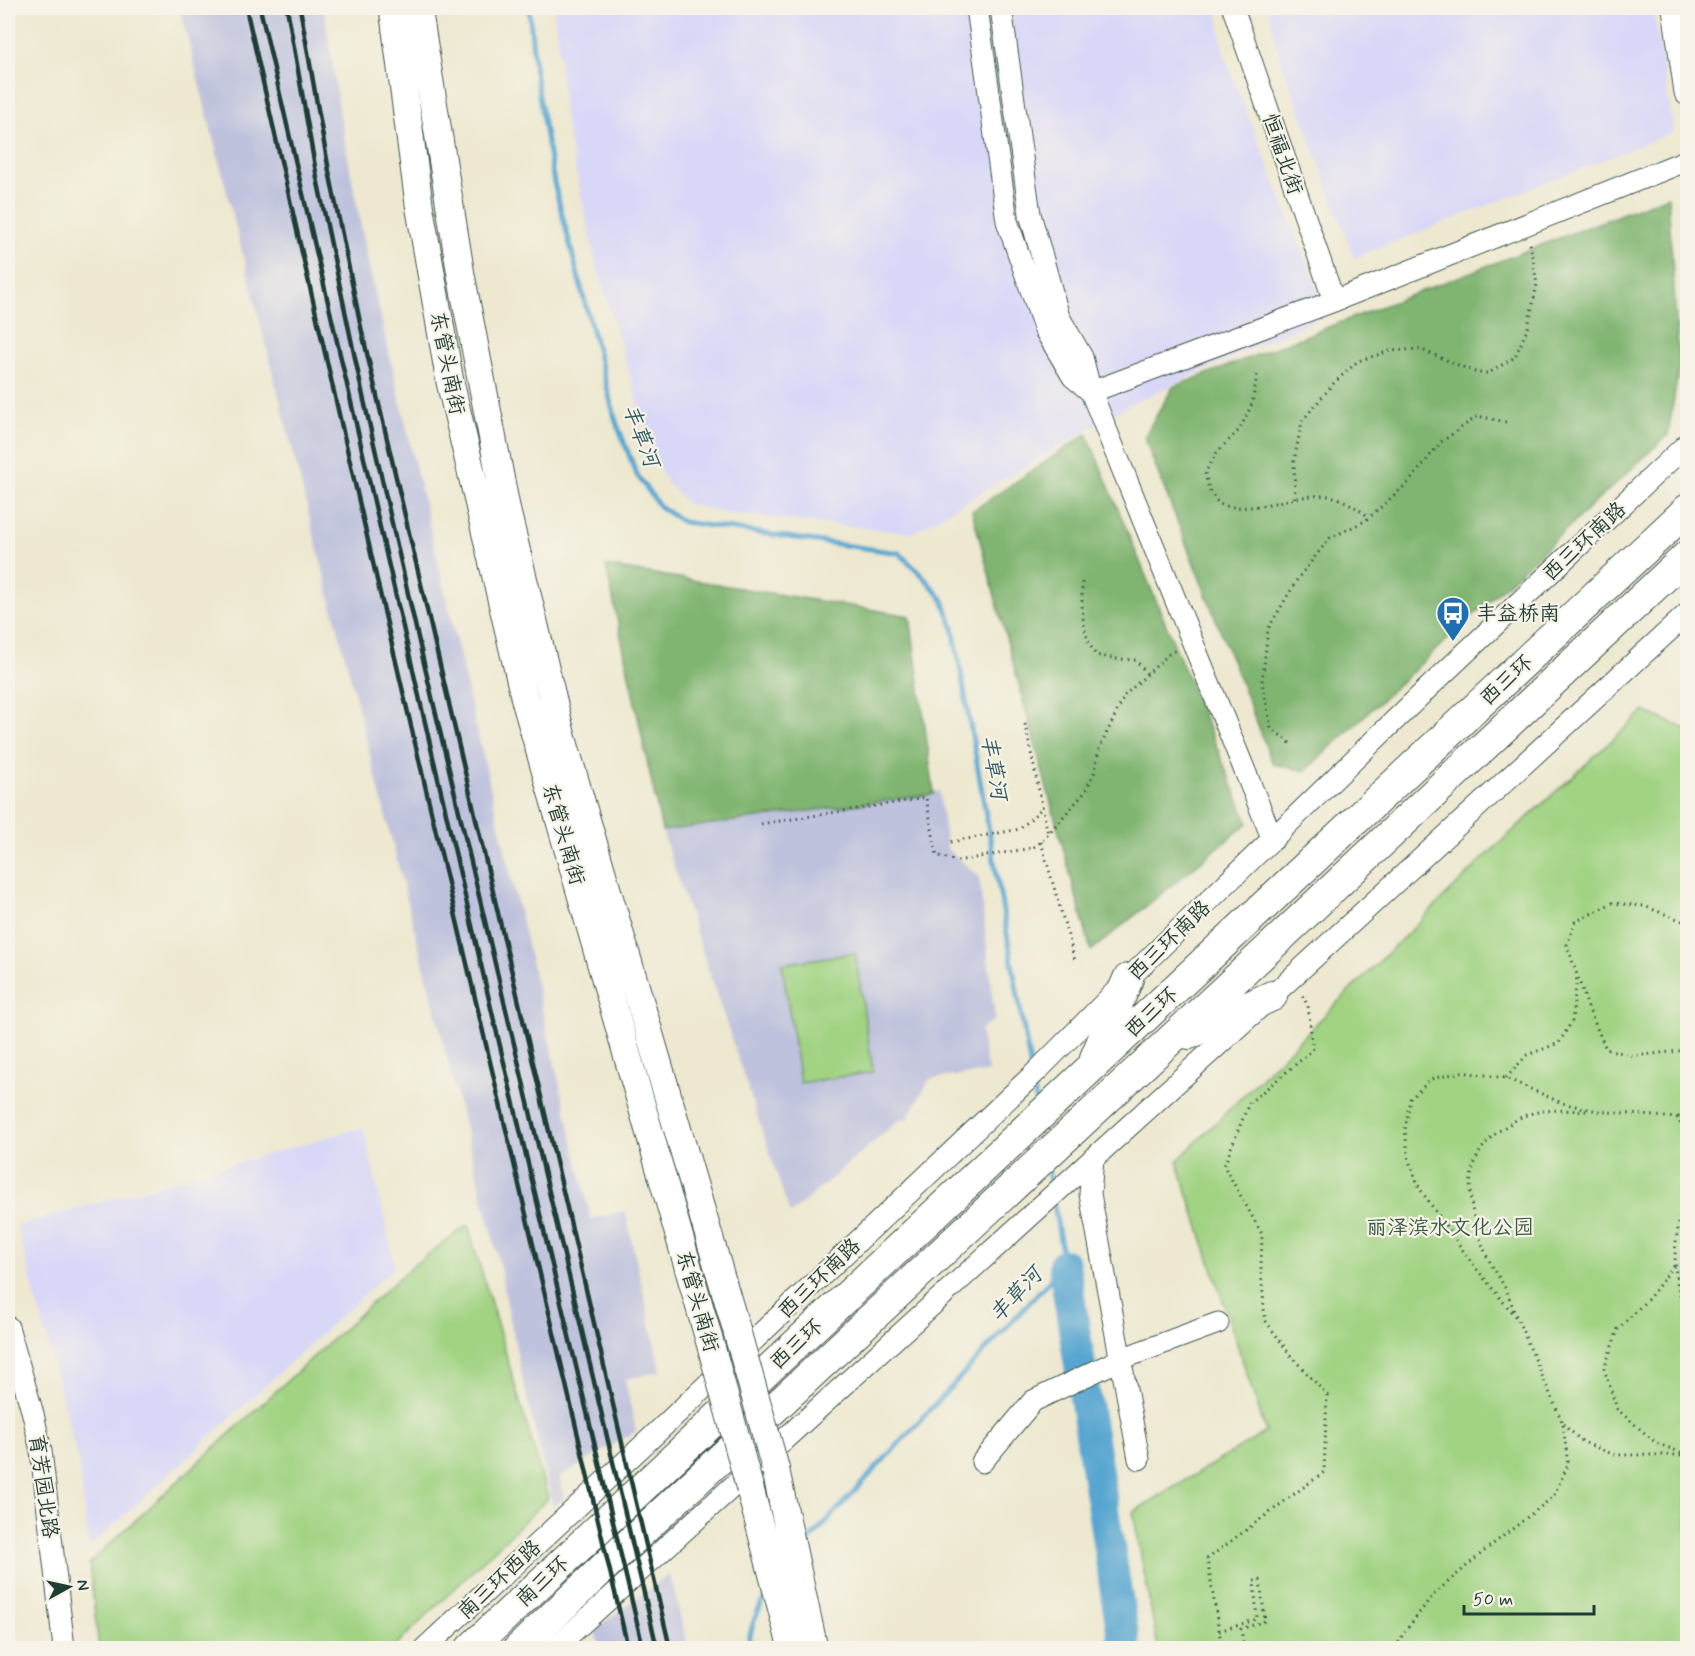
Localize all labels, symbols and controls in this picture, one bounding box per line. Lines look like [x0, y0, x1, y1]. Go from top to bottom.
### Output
street label: 恒福北街 [1255, 110, 1309, 199]
street label: 东管头南街 [423, 309, 471, 417]
water label: 丰草河 [615, 400, 666, 474]
street label: 西三环南路 [1537, 496, 1633, 588]
bus stop icon: 丰益桥南 [1435, 595, 1471, 642]
place label: 丰益桥南 [1476, 600, 1560, 628]
street label: 西三环 [1474, 649, 1539, 712]
water label: 丰草河 [974, 732, 1013, 805]
street label: 东管头南街 [535, 780, 591, 889]
street label: 西三环南路 [1122, 894, 1217, 987]
street label: 西三环 [1119, 981, 1184, 1044]
park label: 丽泽滨水文化公园 [1366, 1214, 1534, 1242]
street label: 西三环南路 [772, 1232, 867, 1325]
street label: 东管头南街 [669, 1247, 725, 1356]
water label: 丰草河 [984, 1259, 1051, 1329]
street label: 西三环 [764, 1313, 829, 1376]
street label: 育芳园北路 [22, 1432, 64, 1540]
street label: 南三环西路 [452, 1534, 546, 1624]
street label: 南三环 [510, 1550, 574, 1612]
north arrow [39, 1557, 99, 1617]
text: N [71, 1578, 94, 1592]
scale bar [1464, 1578, 1594, 1616]
text: 50 m [1473, 1588, 1513, 1612]

